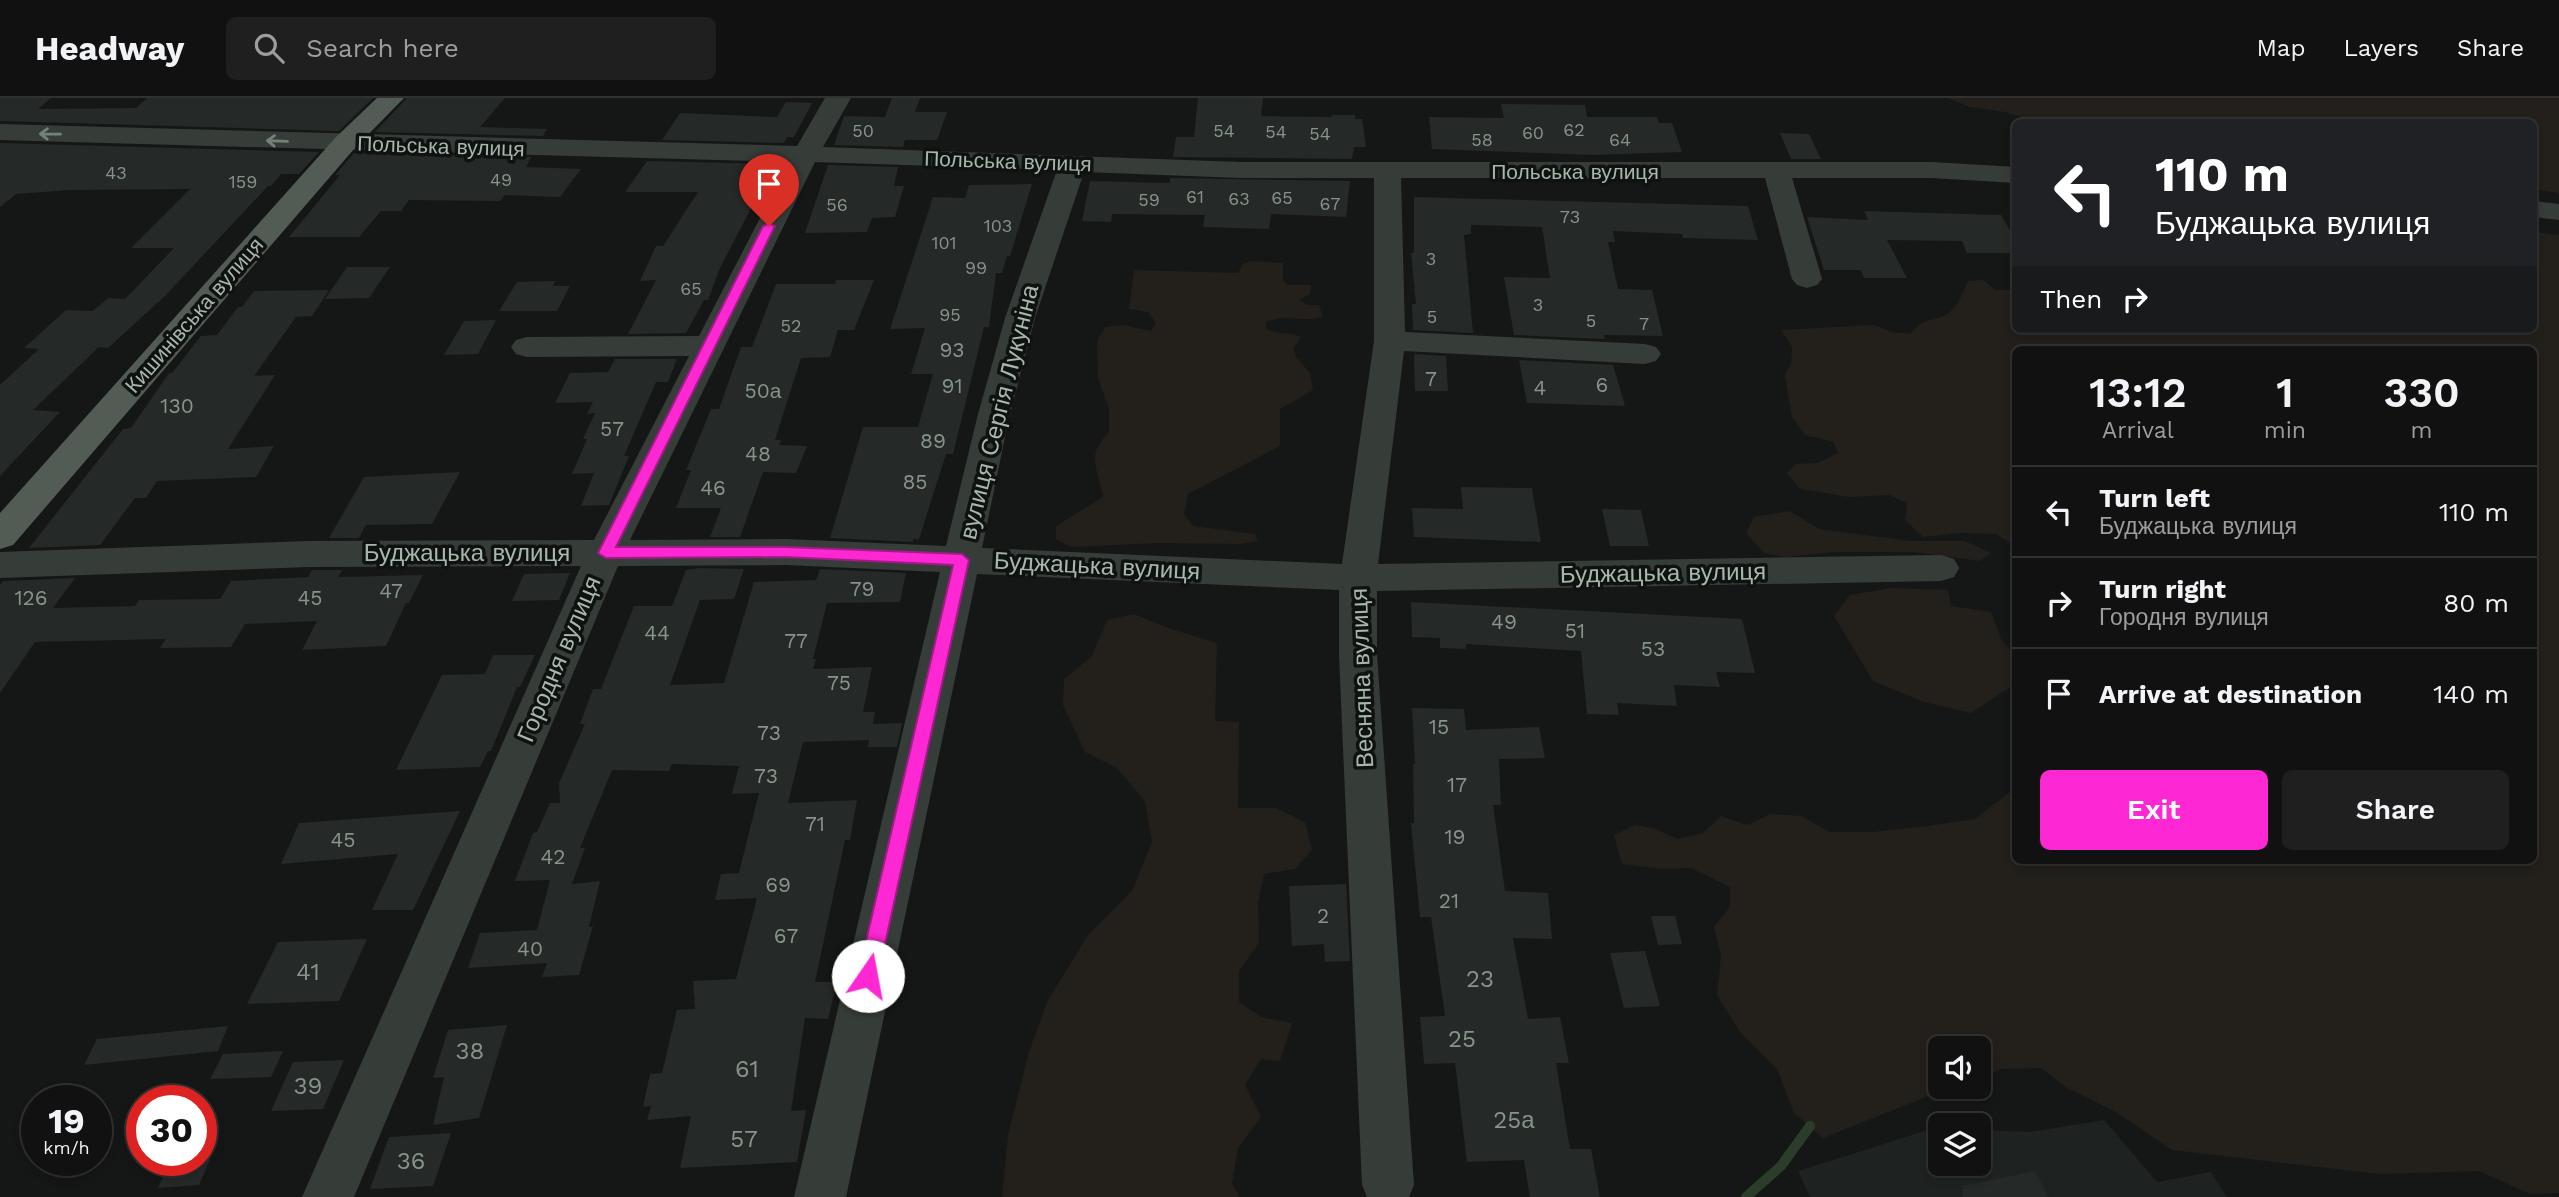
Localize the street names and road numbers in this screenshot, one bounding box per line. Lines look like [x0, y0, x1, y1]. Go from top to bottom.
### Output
street label: Польська вулиця [357, 131, 525, 161]
street label: Польська вулиця [924, 146, 1092, 176]
street label: Польська вулиця [1491, 159, 1659, 184]
street label: Кишинівська вулиця [120, 232, 268, 398]
street label: вулиця Сергія Лукуніна [954, 281, 1044, 542]
street label: Буджацька вулиця [364, 539, 570, 567]
street label: Буджацька вулиця [993, 547, 1201, 585]
street label: Буджацька вулиця [1560, 557, 1766, 589]
street label: Городня вулиця [511, 572, 607, 746]
street label: Весняна вулиця [1345, 587, 1379, 769]

